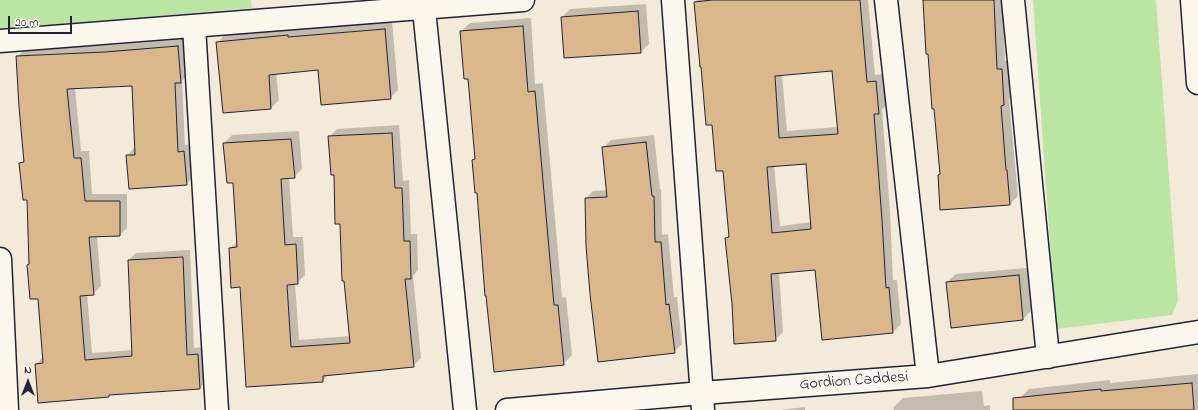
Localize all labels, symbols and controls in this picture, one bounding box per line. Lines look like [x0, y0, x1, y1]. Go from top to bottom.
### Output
scale bar [10, 8, 74, 34]
text: 20 m [15, 14, 38, 32]
north arrow [8, 362, 48, 402]
text: N [24, 362, 32, 378]
street label: Gordion Caddesi [799, 369, 909, 395]

